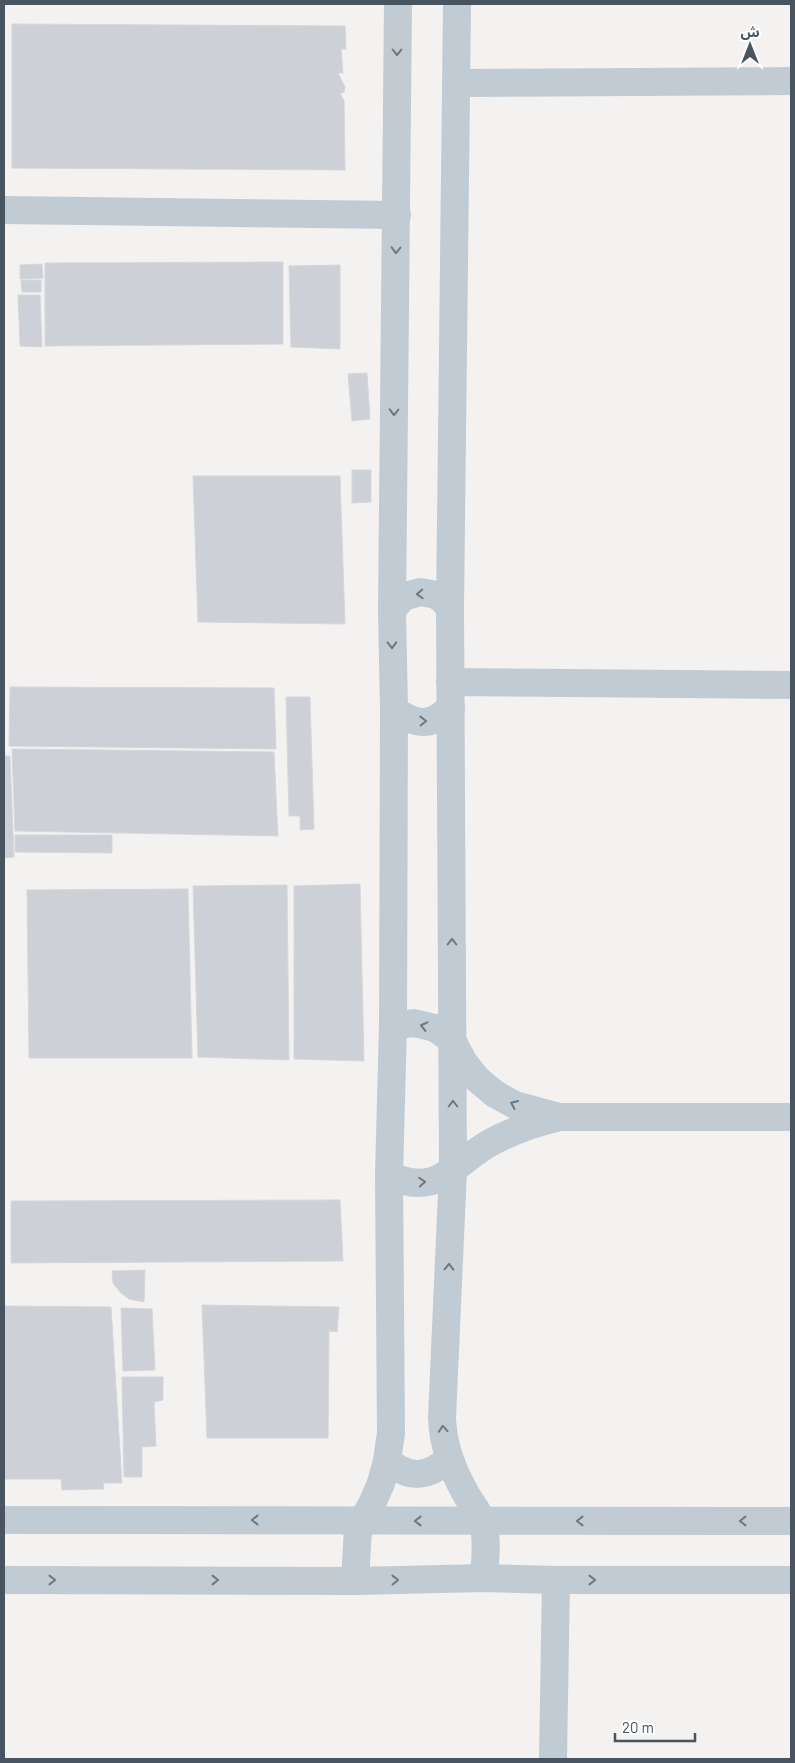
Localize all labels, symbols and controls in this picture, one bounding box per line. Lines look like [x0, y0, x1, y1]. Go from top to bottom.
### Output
north arrow [725, 20, 775, 70]
text: ش [740, 23, 760, 40]
one-way arrow [392, 49, 402, 57]
one-way arrow [391, 246, 401, 254]
one-way arrow [389, 409, 399, 417]
one-way arrow [416, 588, 424, 599]
one-way arrow [387, 641, 398, 649]
one-way arrow [420, 716, 428, 726]
one-way arrow [447, 937, 457, 945]
one-way arrow [420, 1021, 429, 1032]
one-way arrow [510, 1099, 519, 1110]
one-way arrow [448, 1100, 458, 1108]
one-way arrow [418, 1177, 426, 1188]
one-way arrow [444, 1262, 454, 1270]
one-way arrow [438, 1425, 449, 1433]
one-way arrow [251, 1515, 258, 1525]
one-way arrow [413, 1516, 421, 1526]
one-way arrow [576, 1516, 584, 1526]
one-way arrow [738, 1516, 746, 1526]
one-way arrow [49, 1575, 57, 1585]
one-way arrow [212, 1575, 219, 1585]
one-way arrow [392, 1575, 399, 1585]
one-way arrow [589, 1575, 597, 1585]
scale bar [615, 1710, 695, 1742]
text: 20 m [622, 1718, 654, 1736]

